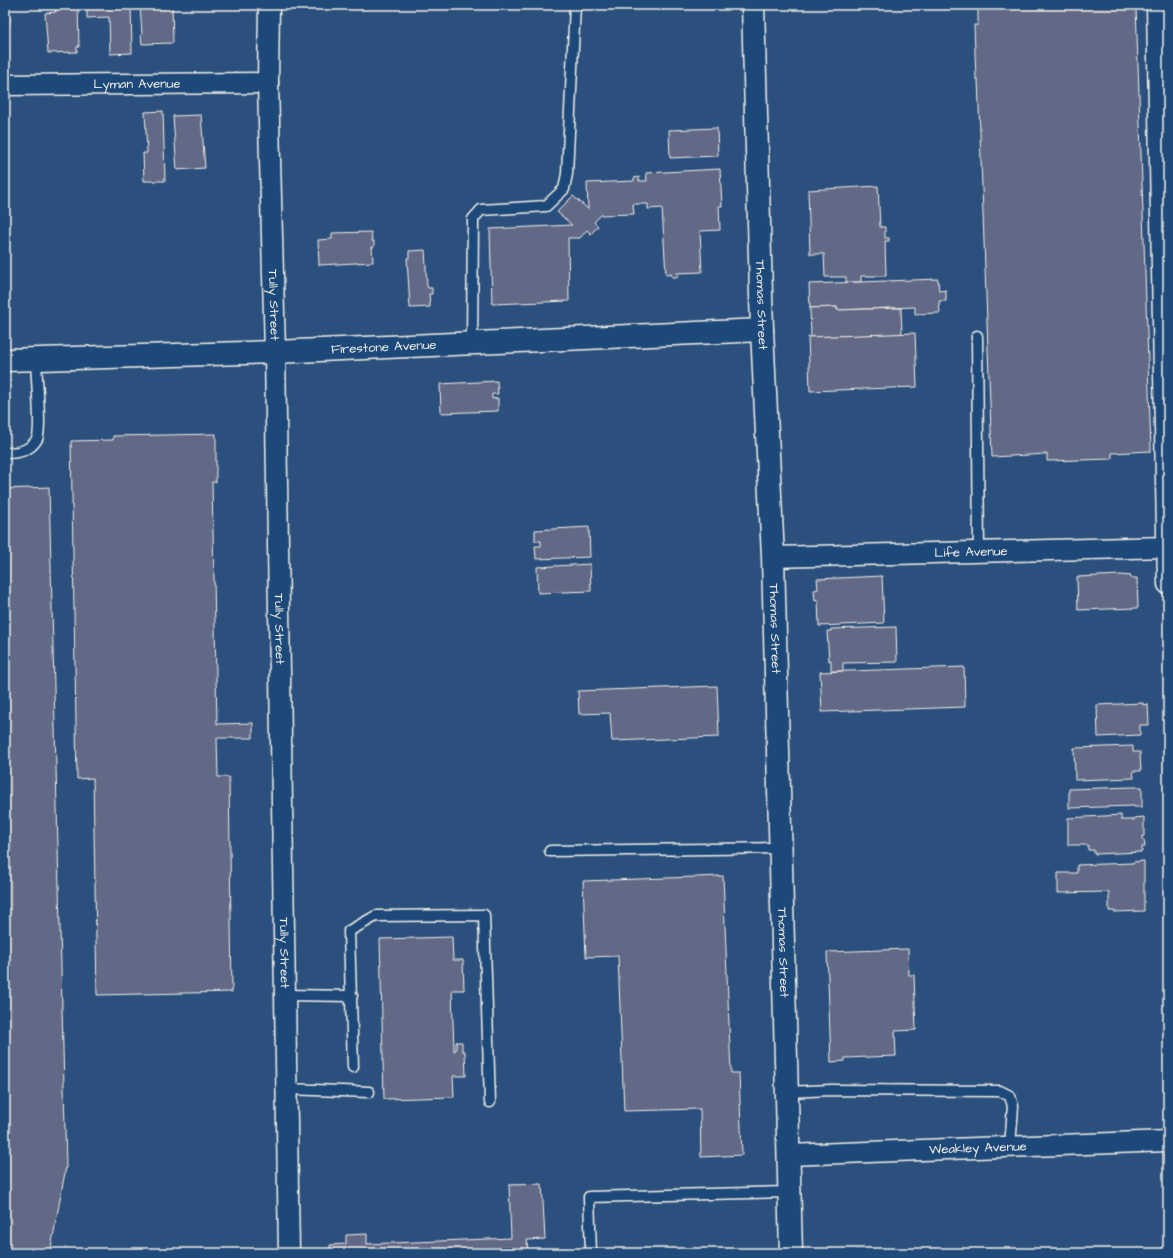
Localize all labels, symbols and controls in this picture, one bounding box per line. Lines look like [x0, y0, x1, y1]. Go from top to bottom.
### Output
street label: Lyman Avenue [93, 75, 181, 94]
street label: Thomas Street [751, 259, 772, 351]
street label: Tully Street [263, 269, 284, 342]
street label: Firestone Avenue [331, 336, 437, 358]
street label: Life Avenue [934, 542, 1008, 562]
street label: Thomas Street [765, 583, 785, 675]
street label: Tully Street [269, 593, 289, 665]
street label: Thomas Street [773, 907, 793, 999]
street label: Tully Street [274, 917, 294, 989]
street label: Weakley Avenue [929, 1137, 1027, 1159]

